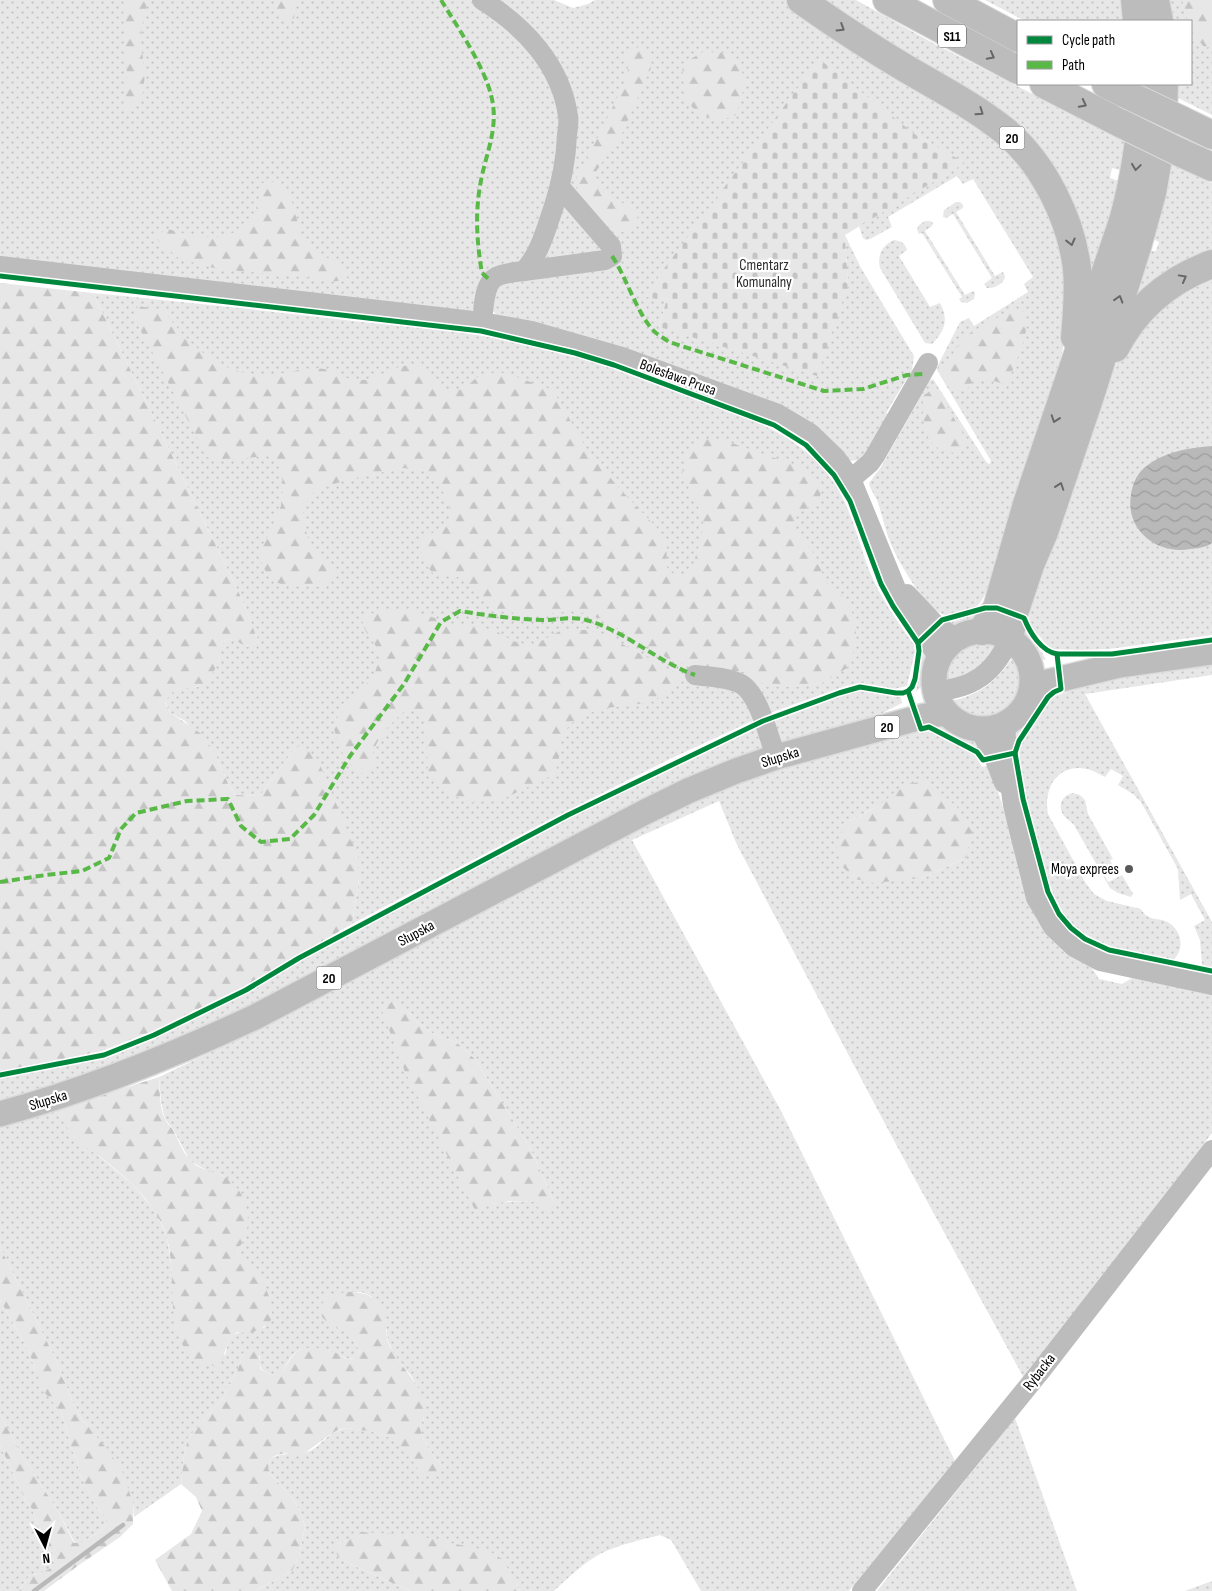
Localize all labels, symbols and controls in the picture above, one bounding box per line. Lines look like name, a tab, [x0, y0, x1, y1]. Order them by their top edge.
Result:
legend	[1017, 20, 1192, 85]
one-way arrow	[835, 21, 844, 31]
road number: S11	[938, 24, 966, 48]
text: Cycle path	[1062, 31, 1115, 50]
one-way arrow	[986, 50, 995, 60]
text: Path	[1062, 56, 1085, 75]
one-way arrow	[1078, 98, 1087, 108]
one-way arrow	[974, 106, 983, 115]
road number: 20	[1000, 126, 1024, 150]
one-way arrow	[1131, 163, 1142, 171]
one-way arrow	[1065, 237, 1076, 246]
park label: Cmentarz Komunalny	[736, 256, 792, 292]
one-way arrow	[1177, 274, 1186, 284]
one-way arrow	[1114, 296, 1124, 304]
street label: Bolesława Prusa	[637, 355, 719, 400]
one-way arrow	[1051, 415, 1061, 423]
one-way arrow	[1054, 482, 1064, 490]
road number: 20	[874, 716, 900, 739]
street label: Słupska	[759, 743, 802, 772]
place label: Moya exprees	[1051, 860, 1119, 879]
marker: Moya exprees	[1123, 863, 1135, 875]
street label: Słupska	[395, 916, 438, 951]
road number: 20	[316, 966, 342, 990]
street label: Słupska	[27, 1086, 70, 1115]
street label: Rybacka	[1019, 1350, 1060, 1395]
north arrow	[20, 1521, 70, 1571]
text: N	[42, 1550, 51, 1567]

